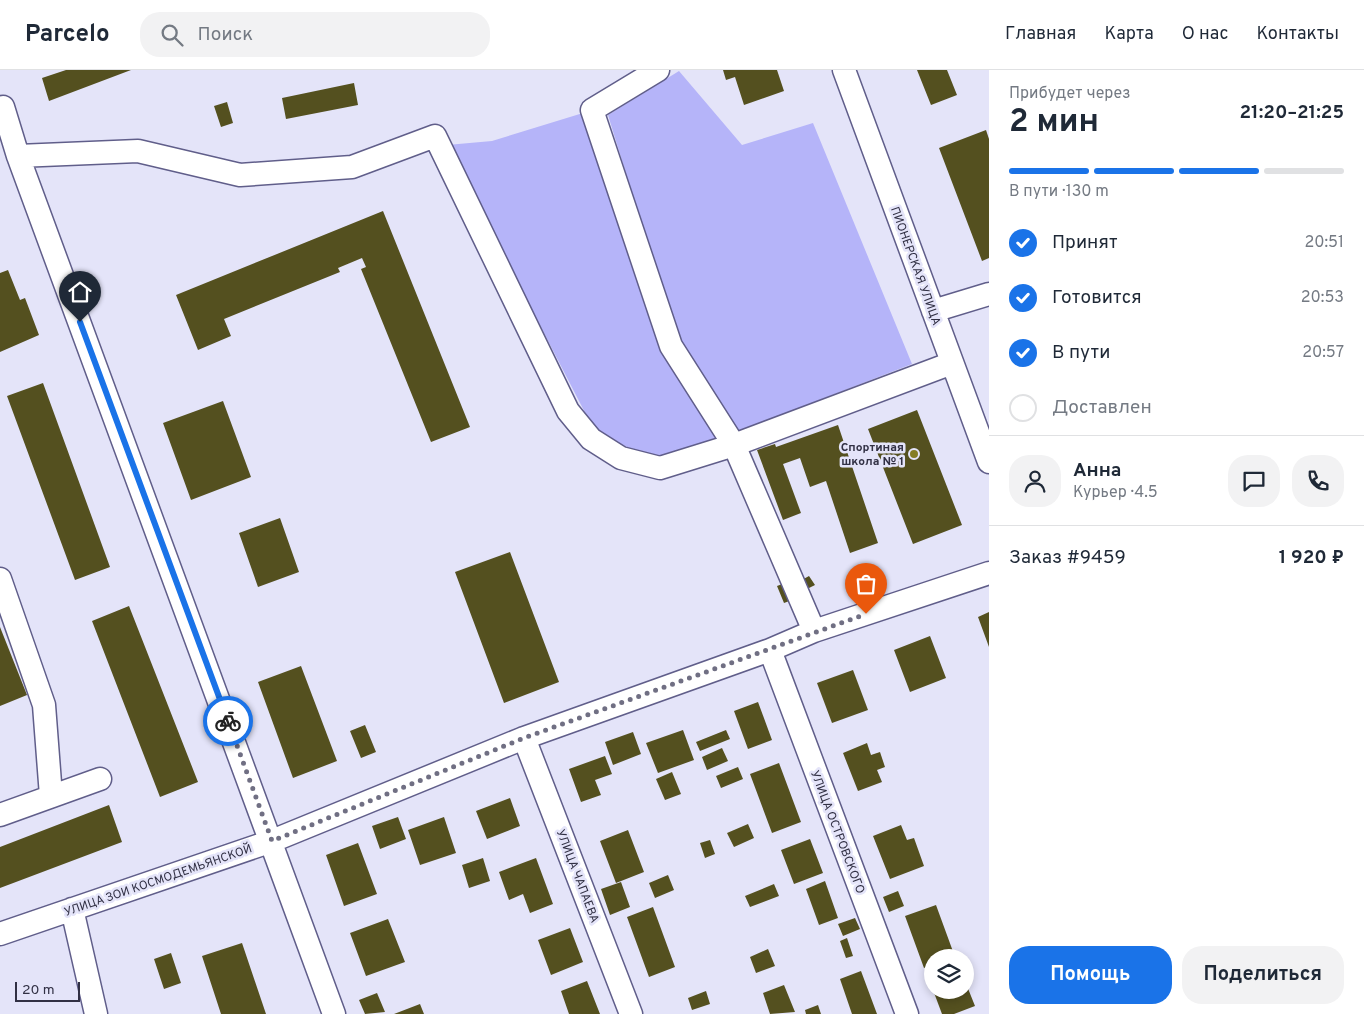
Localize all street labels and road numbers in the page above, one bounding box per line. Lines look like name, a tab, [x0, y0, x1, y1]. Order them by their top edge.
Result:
street label: ПИОНЕРСКАЯ УЛИЦА	[886, 205, 944, 328]
street label: УЛИЦА ОСТРОВСКОГО	[806, 768, 868, 896]
street label: УЛИЦА ЧАПАЕВА	[552, 827, 602, 925]
street label: УЛИЦА ЗОИ КОСМОДЕМЬЯНСКОЙ	[62, 841, 254, 921]

